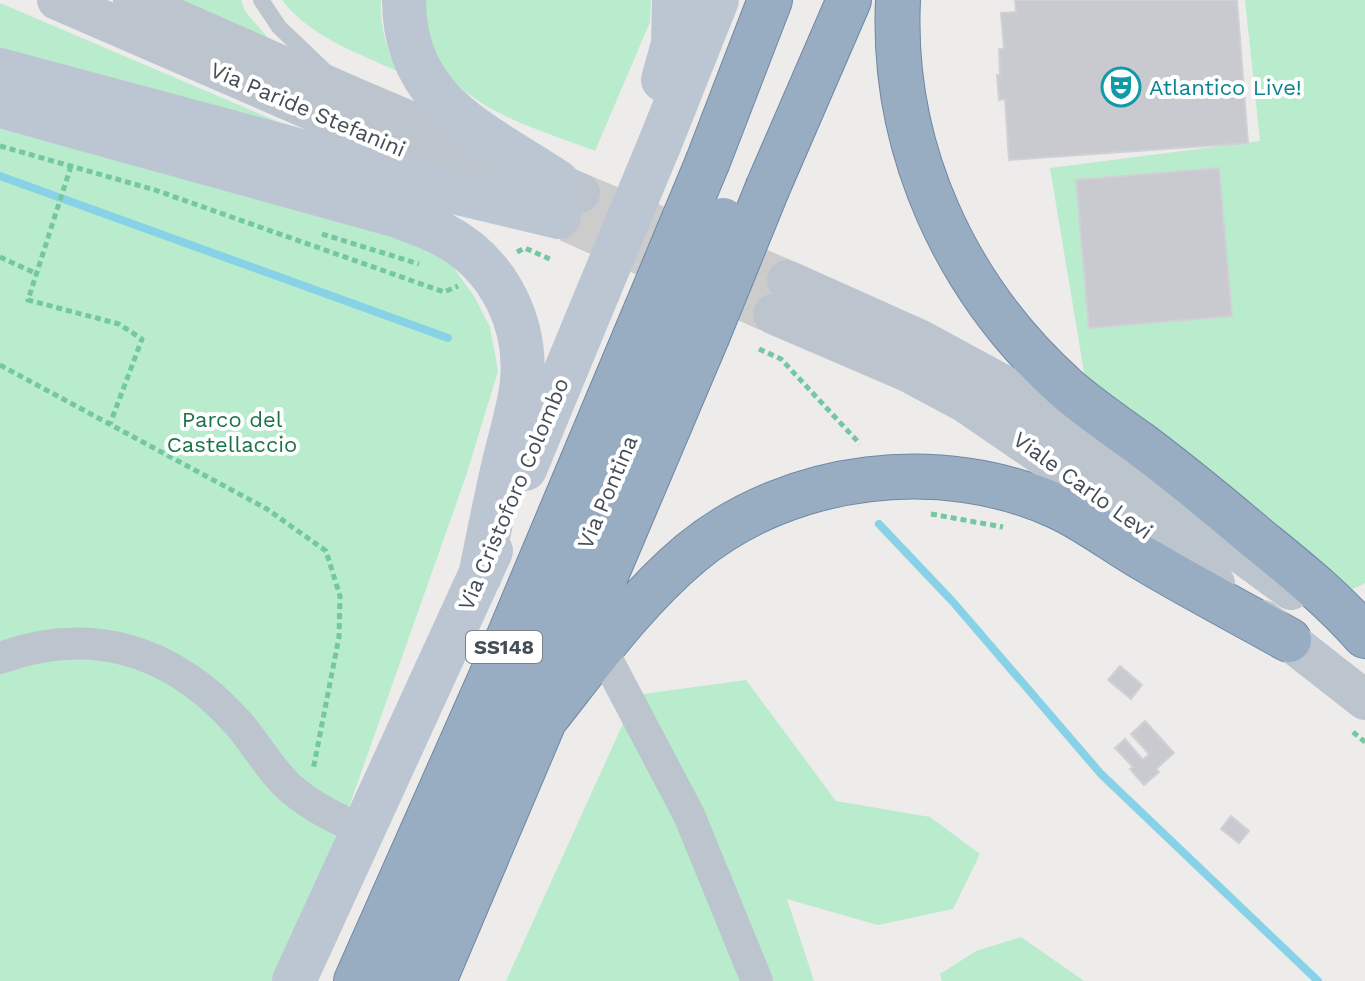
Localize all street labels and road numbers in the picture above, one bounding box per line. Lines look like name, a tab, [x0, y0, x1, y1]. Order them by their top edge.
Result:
street label: Via Paride Stefanini	[206, 57, 409, 162]
street label: Via Cristoforo Colombo	[453, 374, 574, 614]
street label: Viale Carlo Levi	[1008, 427, 1157, 544]
street label: Via Pontina	[572, 432, 643, 553]
road number: SS148	[466, 631, 542, 663]

